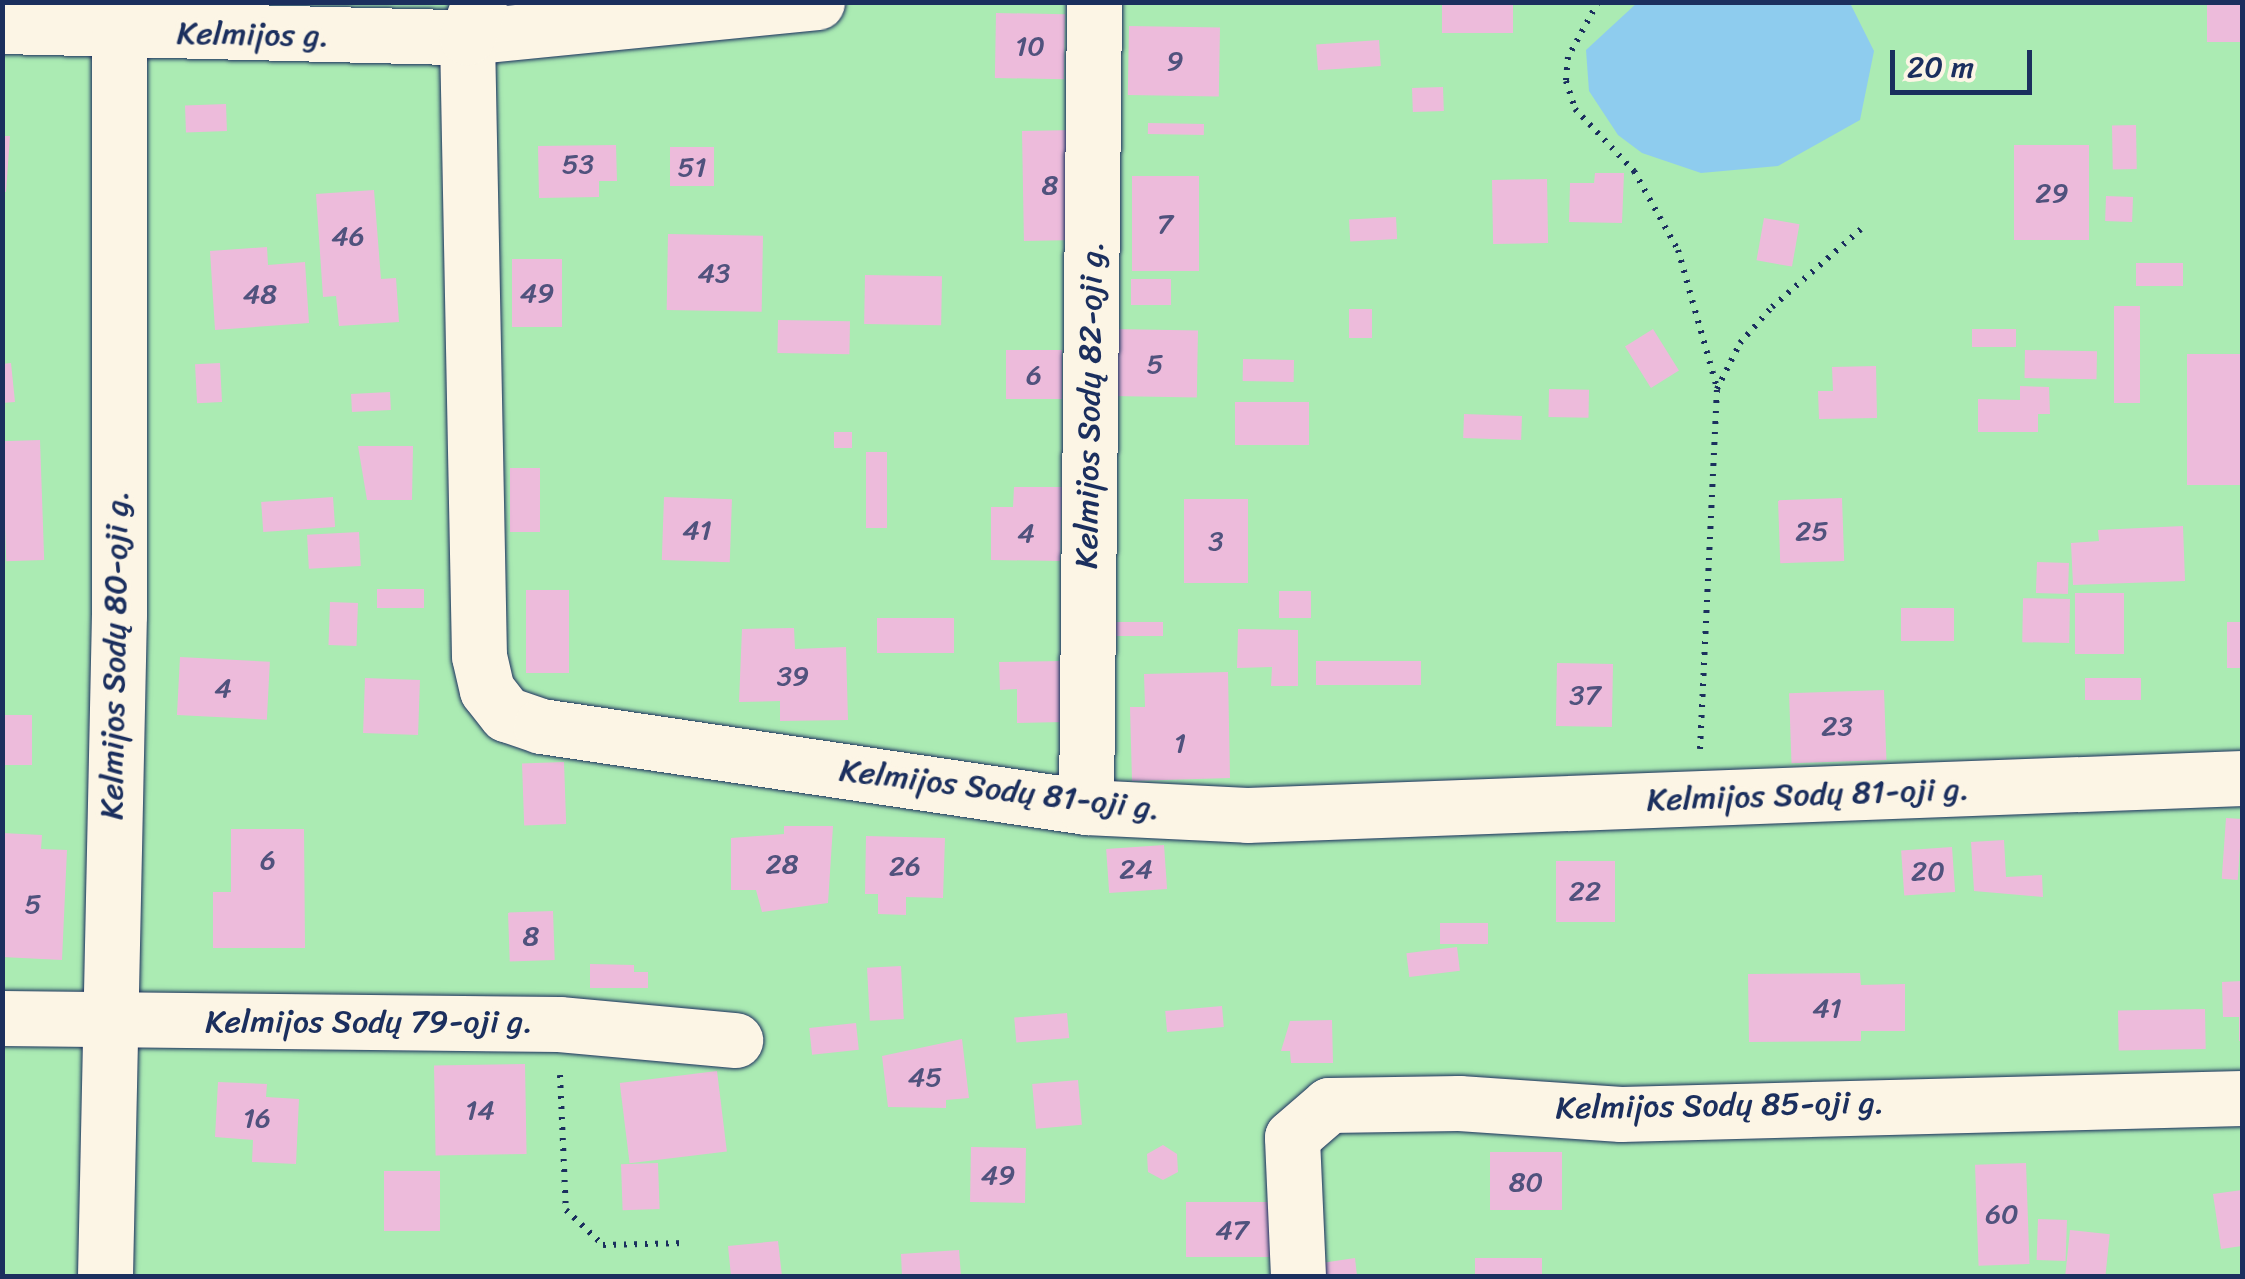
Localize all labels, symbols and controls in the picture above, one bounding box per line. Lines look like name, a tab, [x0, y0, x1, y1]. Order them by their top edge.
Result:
street label: Kelmijos g.	[176, 14, 330, 56]
house number: 10	[1015, 29, 1045, 63]
scale bar	[1895, 30, 2038, 92]
text: 20 m	[1907, 40, 1974, 94]
house number: 9	[1166, 44, 1184, 78]
house number: 53	[562, 147, 594, 181]
house number: 51	[677, 150, 707, 184]
house number: 8	[1042, 168, 1058, 202]
house number: 29	[2035, 176, 2069, 210]
house number: 7	[1157, 207, 1173, 241]
house number: 46	[331, 219, 365, 253]
street label: Kelmijos Sodų 82-oji g.	[1068, 241, 1112, 569]
house number: 43	[698, 256, 730, 290]
house number: 49	[520, 276, 554, 310]
house number: 48	[243, 277, 277, 311]
house number: 5	[1146, 347, 1164, 381]
house number: 6	[1026, 358, 1042, 392]
street label: Kelmijos Sodų 80-oji g.	[93, 490, 137, 820]
house number: 41	[682, 513, 712, 547]
house number: 25	[1795, 514, 1829, 548]
house number: 4	[1017, 516, 1035, 550]
house number: 3	[1208, 524, 1224, 558]
house number: 39	[777, 659, 809, 693]
house number: 4	[214, 671, 232, 705]
house number: 37	[1569, 678, 1601, 712]
house number: 23	[1821, 709, 1853, 743]
house number: 1	[1174, 726, 1186, 760]
street label: Kelmijos Sodų 81-oji g.	[837, 751, 1163, 829]
street label: Kelmijos Sodų 81-oji g.	[1646, 770, 1970, 820]
house number: 6	[260, 843, 276, 877]
house number: 28	[765, 847, 799, 881]
house number: 26	[889, 849, 921, 883]
house number: 24	[1119, 852, 1153, 886]
house number: 20	[1911, 854, 1945, 888]
house number: 22	[1569, 874, 1601, 908]
house number: 5	[24, 887, 42, 921]
house number: 8	[523, 919, 539, 953]
house number: 41	[1812, 991, 1842, 1025]
street label: Kelmijos Sodų 79-oji g.	[205, 1003, 533, 1041]
house number: 45	[908, 1060, 942, 1094]
street label: Kelmijos Sodų 85-oji g.	[1555, 1084, 1885, 1128]
house number: 14	[465, 1093, 495, 1127]
house number: 16	[243, 1101, 271, 1135]
house number: 49	[981, 1158, 1015, 1192]
house number: 80	[1509, 1165, 1543, 1199]
house number: 60	[1985, 1197, 2019, 1231]
house number: 47	[1215, 1213, 1249, 1247]

